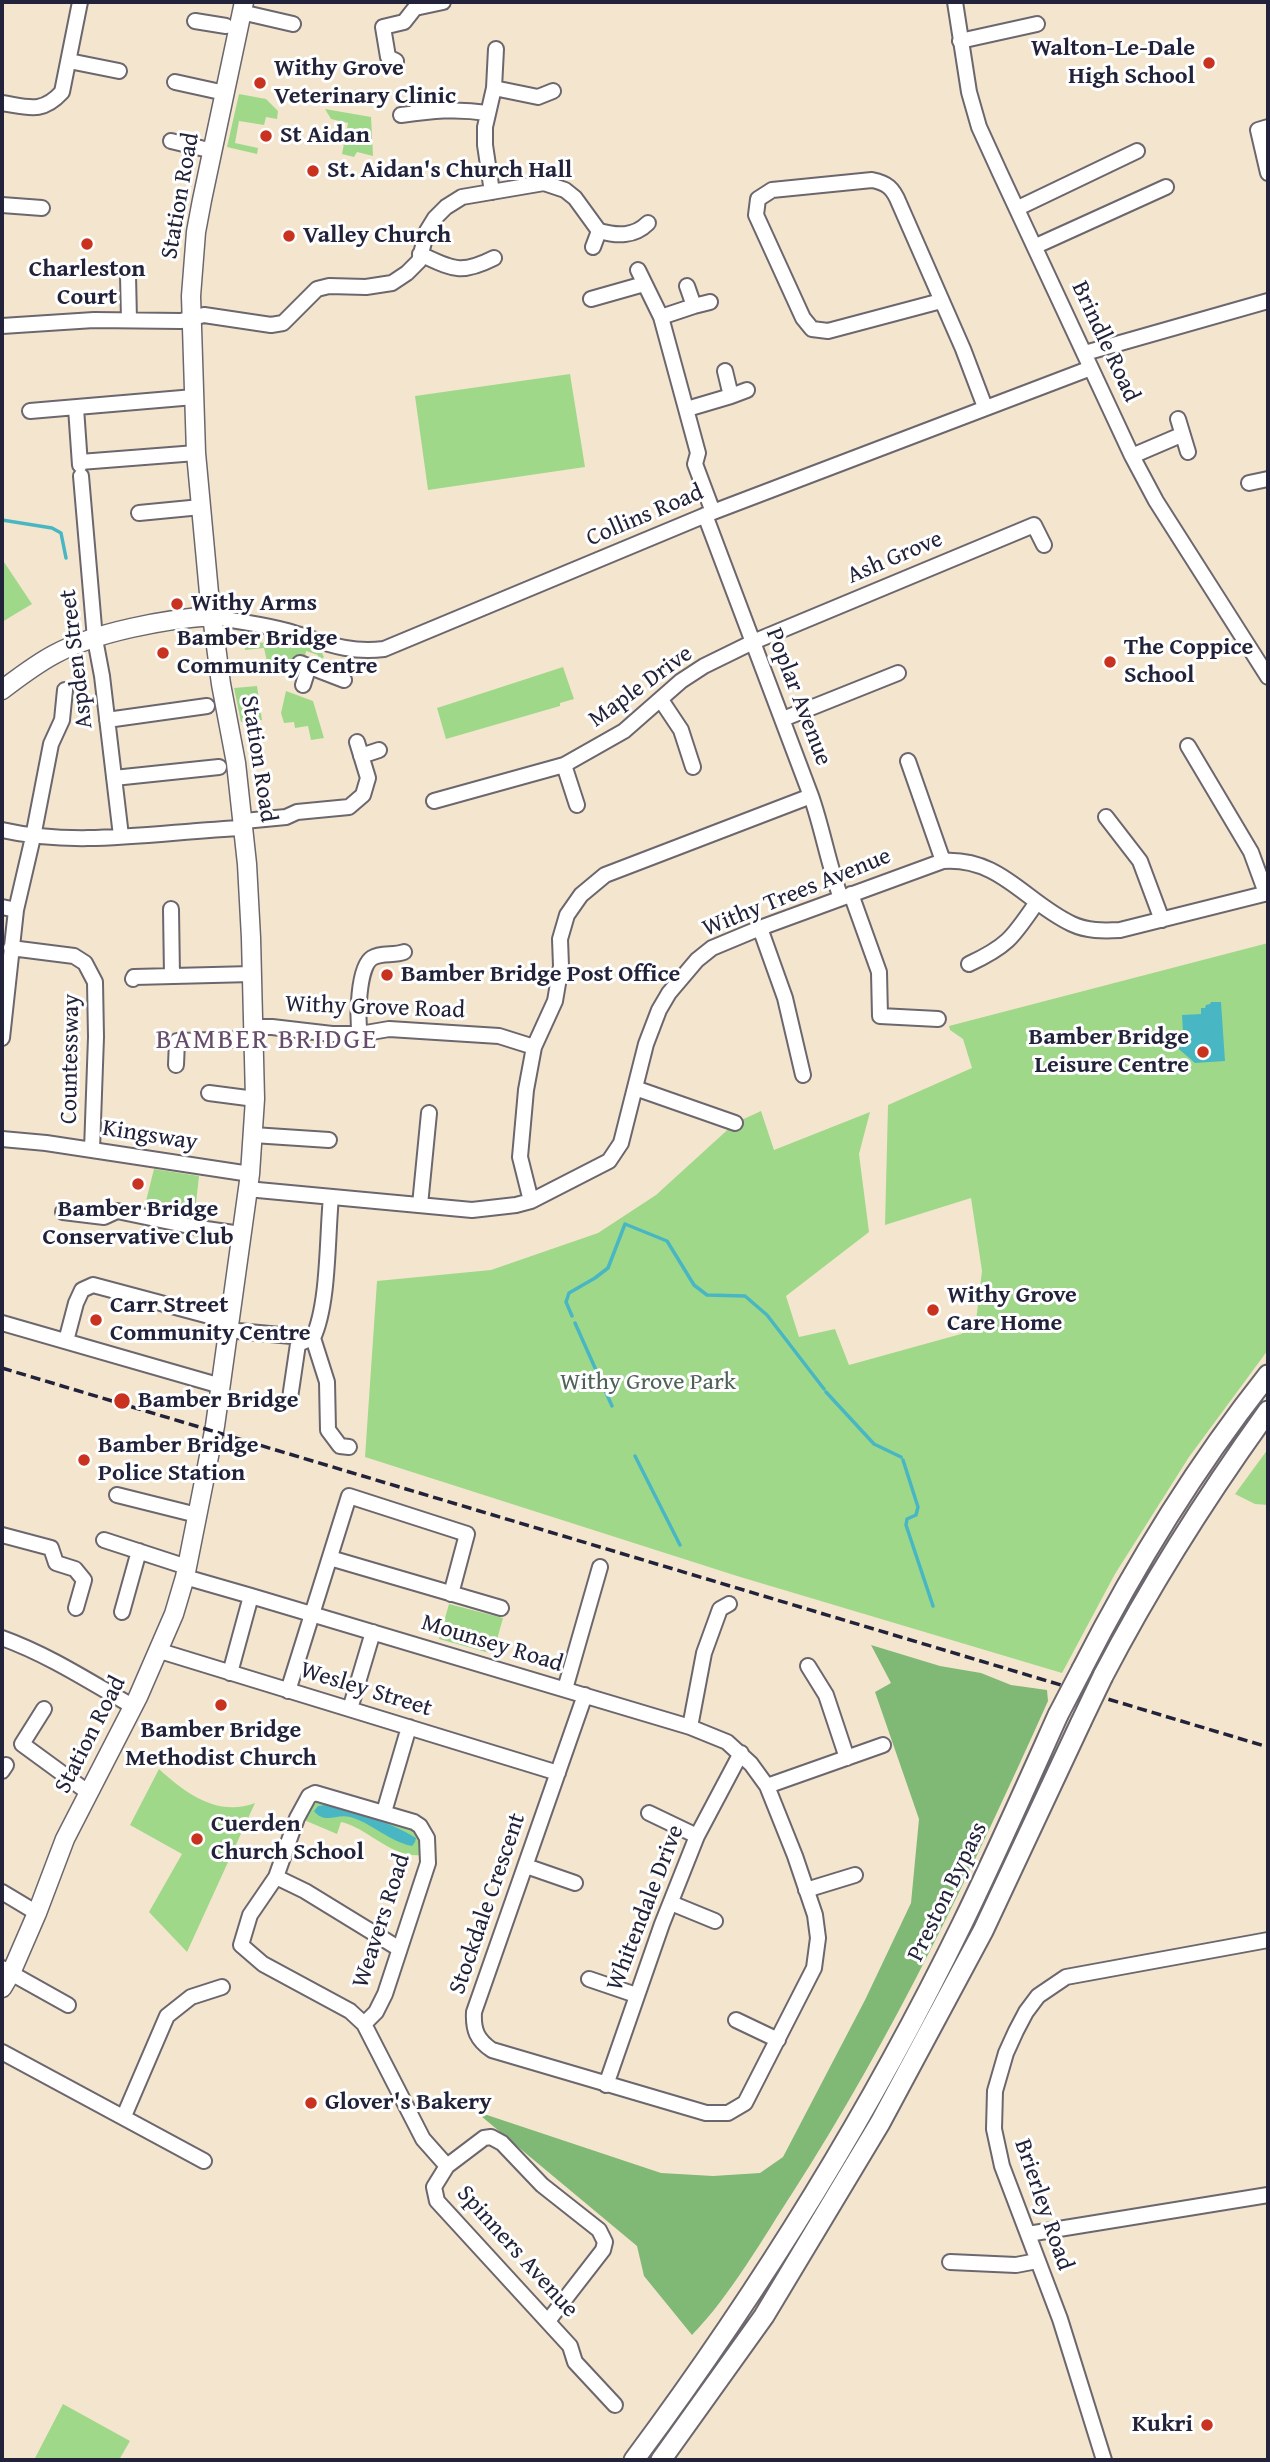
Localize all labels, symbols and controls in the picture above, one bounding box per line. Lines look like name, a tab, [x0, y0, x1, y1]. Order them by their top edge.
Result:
place label: Walton-Le-Dale High School	[1031, 35, 1195, 91]
place label: Withy Grove Veterinary Clinic	[274, 55, 456, 111]
marker: Walton-Le-Dale High School	[1201, 55, 1217, 71]
marker: Withy Grove Veterinary Clinic	[252, 75, 268, 91]
place label: St Aidan	[280, 122, 370, 150]
marker: St Aidan	[258, 128, 274, 144]
street label: Station Road	[156, 130, 206, 262]
place label: St. Aidan's Church Hall	[327, 157, 572, 185]
marker: St. Aidan's Church Hall	[305, 163, 321, 179]
place label: Valley Church	[303, 222, 451, 250]
marker: Valley Church	[281, 228, 297, 244]
marker: Charleston Court	[79, 236, 95, 252]
place label: Charleston Court	[29, 256, 145, 312]
street label: Brindle Road	[1064, 277, 1146, 407]
street label: Collins Road	[582, 479, 708, 553]
street label: Ash Grove	[843, 525, 947, 591]
street label: Aspden Street	[54, 587, 100, 731]
place label: Withy Arms	[191, 590, 317, 618]
marker: Withy Arms	[169, 596, 185, 612]
street label: Poplar Avenue	[759, 624, 837, 770]
place label: Bamber Bridge Community Centre	[177, 625, 378, 681]
place label: The Coppice School	[1124, 634, 1253, 690]
street label: Maple Drive	[584, 640, 698, 734]
marker: Bamber Bridge Community Centre	[155, 645, 171, 661]
marker: The Coppice School	[1102, 654, 1118, 670]
street label: Station Road	[234, 694, 282, 824]
street label: Withy Trees Avenue	[699, 842, 895, 944]
place label: Bamber Bridge Post Office	[401, 961, 680, 989]
marker: Bamber Bridge Post Office	[379, 967, 395, 983]
street label: Withy Grove Road	[285, 990, 465, 1026]
street label: Countessway	[55, 994, 87, 1124]
district label: BAMBER BRIDGE	[157, 1024, 377, 1058]
place label: Bamber Bridge Leisure Centre	[1029, 1024, 1189, 1080]
marker: Bamber Bridge Leisure Centre	[1195, 1044, 1211, 1060]
street label: Kingsway	[100, 1114, 200, 1158]
marker: Bamber Bridge Conservative Club	[130, 1176, 146, 1192]
place label: Bamber Bridge Conservative Club	[42, 1196, 234, 1252]
place label: Withy Grove Care Home	[947, 1282, 1077, 1338]
place label: Carr Street Community Centre	[110, 1292, 311, 1348]
marker: Withy Grove Care Home	[925, 1302, 941, 1318]
marker: Carr Street Community Centre	[88, 1312, 104, 1328]
park label: Withy Grove Park	[560, 1369, 736, 1397]
place label: Bamber Bridge	[138, 1387, 298, 1415]
marker: Bamber Bridge	[112, 1391, 132, 1411]
place label: Bamber Bridge Police Station	[98, 1432, 258, 1488]
marker: Bamber Bridge Police Station	[76, 1452, 92, 1468]
street label: Mounsey Road	[418, 1609, 566, 1679]
street label: Wesley Street	[297, 1656, 435, 1724]
street label: Station Road	[49, 1671, 133, 1799]
marker: Bamber Bridge Methodist Church	[213, 1697, 229, 1713]
place label: Bamber Bridge Methodist Church	[125, 1717, 317, 1773]
street label: Stockdale Crescent	[444, 1810, 532, 1998]
place label: Cuerden Church School	[211, 1811, 364, 1867]
street label: Preston Bypass	[902, 1818, 994, 1966]
street label: Whitendale Drive	[601, 1821, 691, 1995]
marker: Cuerden Church School	[189, 1831, 205, 1847]
street label: Weavers Road	[347, 1850, 417, 1992]
place label: Glover's Bakery	[325, 2089, 492, 2117]
marker: Glover's Bakery	[303, 2095, 319, 2111]
street label: Brierley Road	[1007, 2136, 1079, 2274]
street label: Spinners Avenue	[450, 2180, 584, 2324]
place label: Kukri	[1132, 2411, 1193, 2439]
marker: Kukri	[1199, 2417, 1215, 2433]

